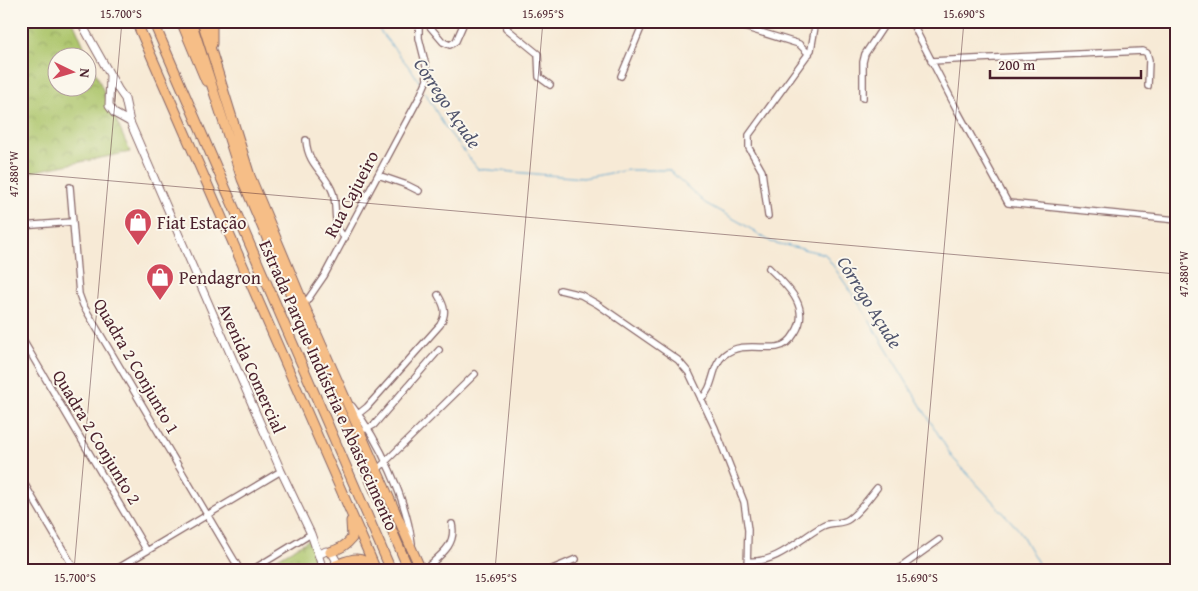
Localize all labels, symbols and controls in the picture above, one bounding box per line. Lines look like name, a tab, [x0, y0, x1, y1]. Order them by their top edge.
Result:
text: 15.700°S	[100, 5, 142, 22]
text: 15.695°S	[522, 5, 564, 22]
text: 15.690°S	[943, 5, 985, 22]
north arrow	[48, 48, 98, 98]
scale bar	[990, 48, 1142, 80]
water label: Córrego Açude	[407, 52, 489, 154]
text: 200 m	[998, 54, 1036, 75]
text: N	[75, 68, 95, 79]
street label: Rua Cajueiro	[317, 146, 385, 242]
text: 47.880°W	[5, 150, 22, 197]
shop icon: Fiat Estação	[123, 207, 153, 246]
place label: Fiat Estação	[157, 209, 246, 236]
street label: Estrada Parque Indústria e Abastecimento	[252, 235, 406, 535]
water label: Córrego Açude	[830, 250, 910, 354]
text: 47.880°W	[1175, 250, 1192, 297]
shop icon: Pendagron	[145, 262, 175, 301]
place label: Pendagron	[179, 264, 261, 291]
street label: Quadra 2 Conjunto 1	[87, 293, 187, 439]
street label: Avenida Comercial	[211, 299, 293, 437]
street label: Quadra 2 Conjunto 2	[46, 364, 148, 510]
text: 15.700°S	[54, 569, 96, 586]
text: 15.695°S	[475, 569, 517, 586]
text: 15.690°S	[896, 569, 938, 586]

